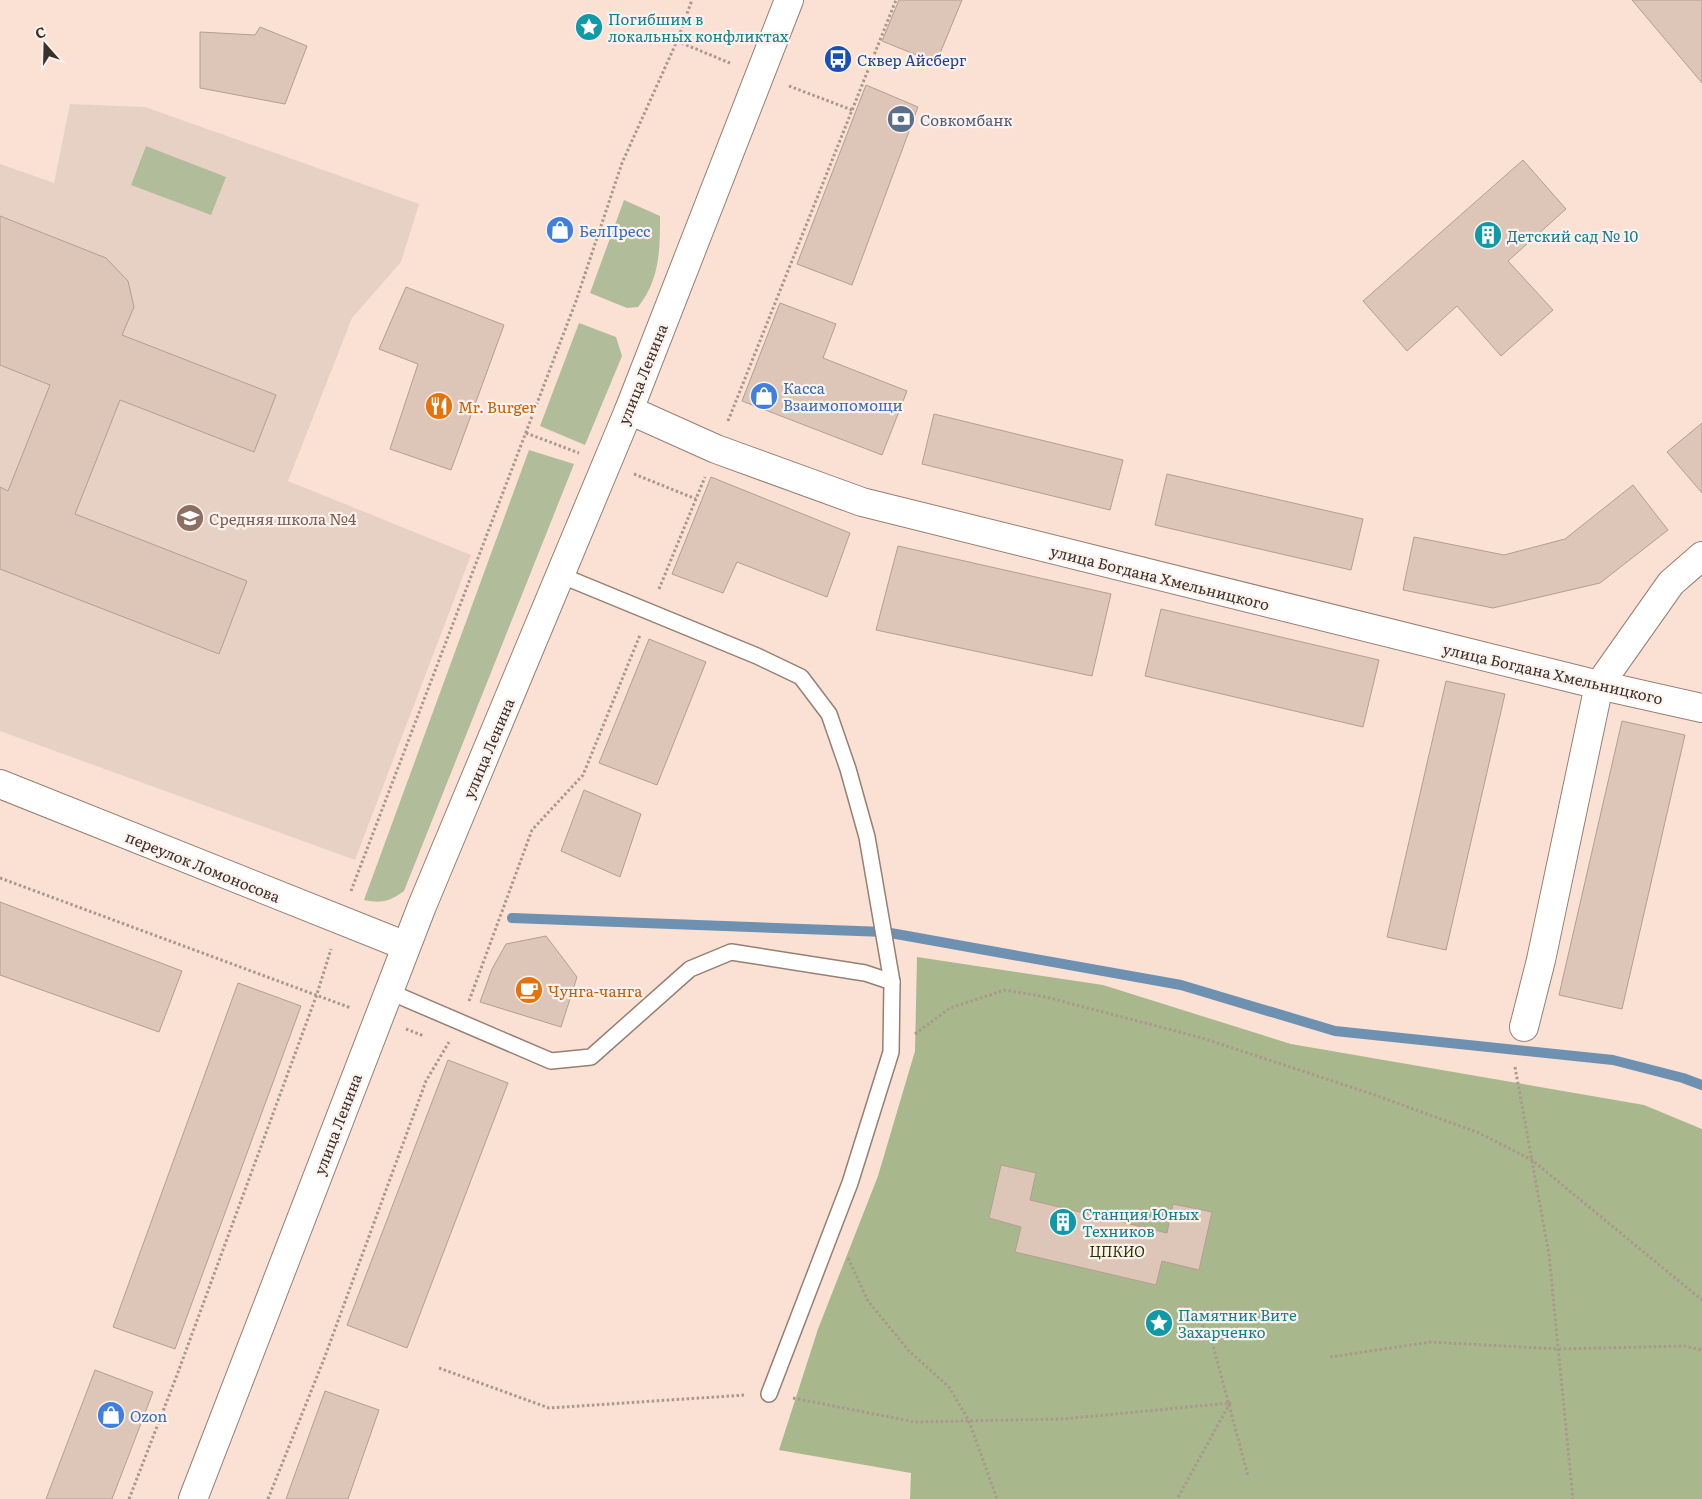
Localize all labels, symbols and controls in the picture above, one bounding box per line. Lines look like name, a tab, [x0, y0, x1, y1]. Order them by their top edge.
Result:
place label: Погибшим в локальных конфликтах	[608, 7, 789, 47]
place icon: Погибшим в локальных конфликтах	[574, 12, 604, 42]
north arrow	[20, 20, 70, 70]
text: С	[32, 21, 48, 43]
bus stop icon: Сквер Айсберг	[823, 44, 853, 74]
place label: Сквер Айсберг	[857, 48, 967, 71]
bank icon: Совкомбанк	[886, 104, 916, 134]
place label: Совкомбанк	[920, 108, 1012, 131]
shop icon: БелПресс	[545, 215, 575, 245]
place label: БелПресс	[579, 219, 651, 242]
building icon: Детский сад № 10	[1473, 220, 1503, 250]
place label: Детский сад № 10	[1507, 224, 1639, 247]
street label: улица Ленина	[611, 319, 673, 428]
place label: Касса Взаимопомощи	[783, 376, 903, 416]
shop icon: Касса Взаимопомощи	[749, 381, 779, 411]
restaurant icon: Mr. Burger	[424, 391, 454, 421]
place label: Mr. Burger	[458, 395, 536, 418]
school or university icon: Средняя школа №4	[175, 503, 205, 533]
place label: Средняя школа №4	[209, 507, 356, 530]
street label: улица Богдана Хмельницкого	[1048, 539, 1272, 615]
street label: улица Богдана Хмельницкого	[1441, 636, 1665, 710]
street label: улица Ленина	[457, 693, 520, 802]
street label: переулок Ломоносова	[122, 824, 285, 908]
cafe icon: Чунга-чанга	[514, 975, 544, 1005]
place label: Чунга-чанга	[548, 979, 643, 1002]
street label: улица Ленина	[307, 1069, 367, 1178]
place label: Станция Юных Техников	[1082, 1202, 1200, 1242]
building icon: Станция Юных Техников	[1048, 1207, 1078, 1237]
park label: ЦПКИО	[1089, 1239, 1145, 1262]
place label: Памятник Вите Захарченко	[1178, 1303, 1297, 1343]
place icon: Памятник Вите Захарченко	[1144, 1308, 1174, 1338]
shop icon: Ozon	[96, 1400, 126, 1430]
place label: Ozon	[130, 1404, 167, 1427]

